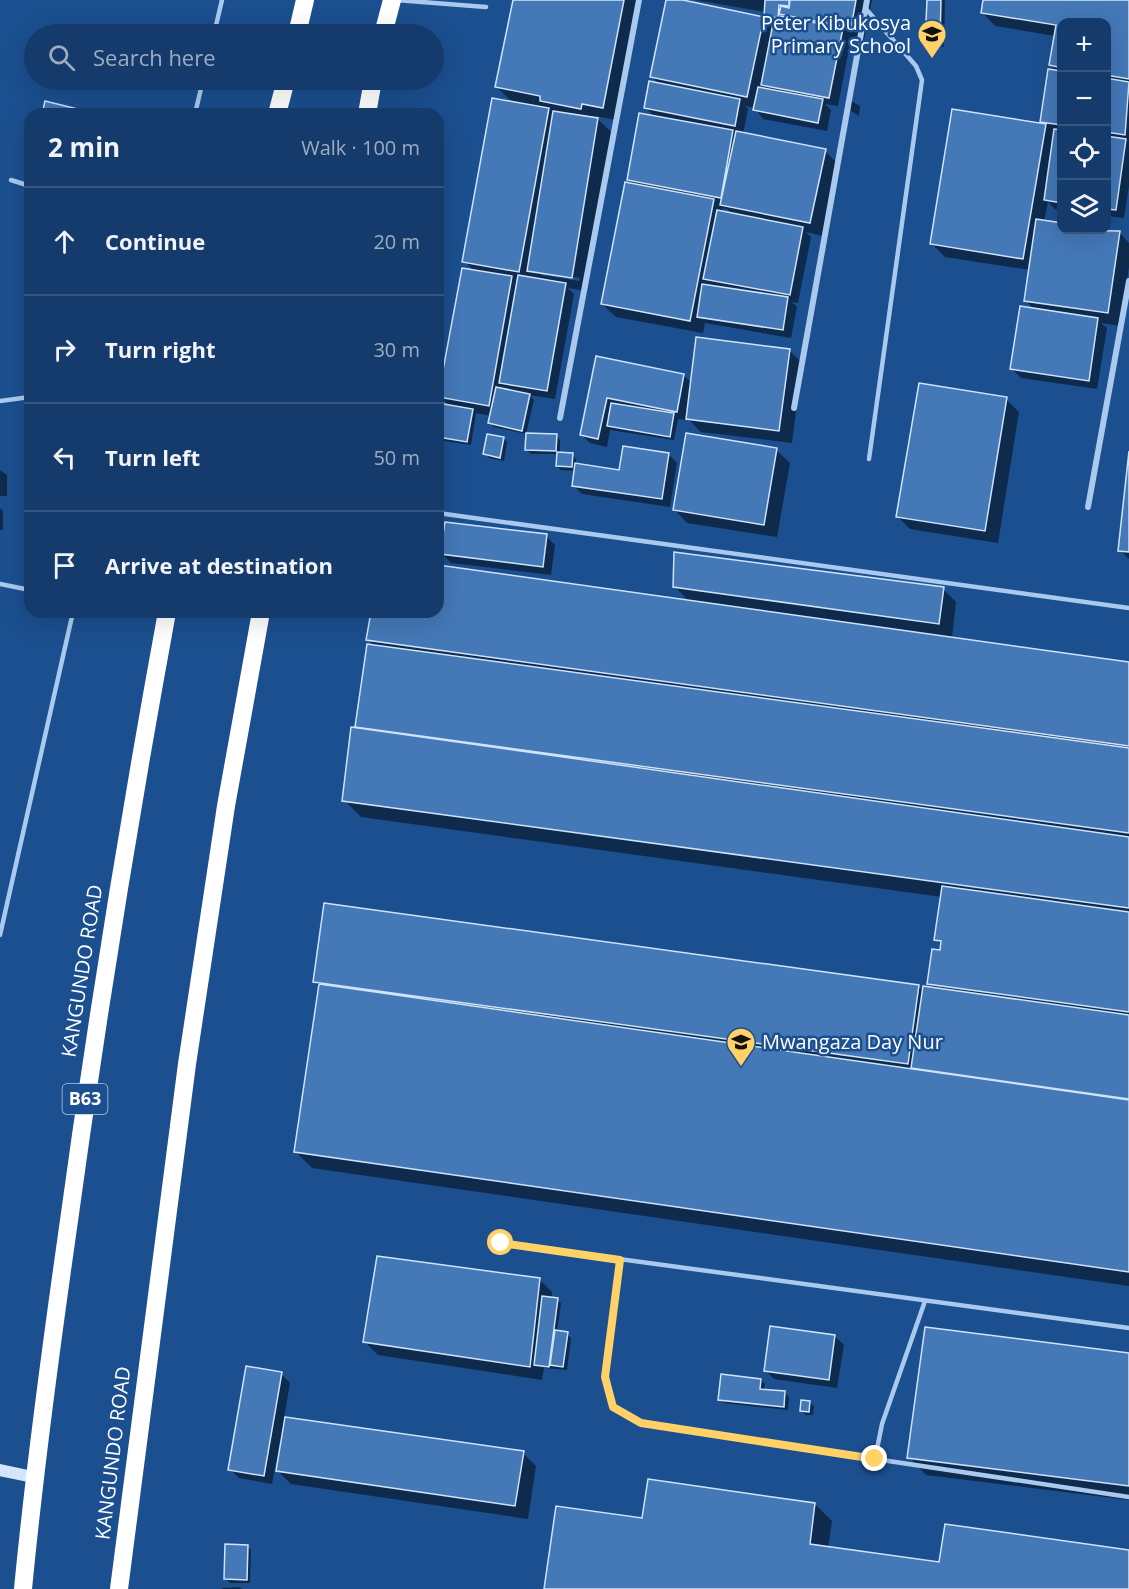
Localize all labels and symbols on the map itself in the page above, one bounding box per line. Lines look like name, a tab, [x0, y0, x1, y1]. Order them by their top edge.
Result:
place label: Peter Kibukosya Primary School	[761, 9, 911, 59]
school or university icon: Peter Kibukosya Primary School	[916, 18, 948, 60]
street label: KANGUNDO ROAD	[55, 883, 108, 1059]
school or university icon: Mwangaza Day Nur	[725, 1026, 757, 1068]
place label: Mwangaza Day Nur	[762, 1028, 943, 1055]
road number: B63	[62, 1084, 107, 1114]
route start	[487, 1229, 513, 1255]
street label: KANGUNDO ROAD	[88, 1365, 137, 1541]
route end	[861, 1445, 887, 1471]

